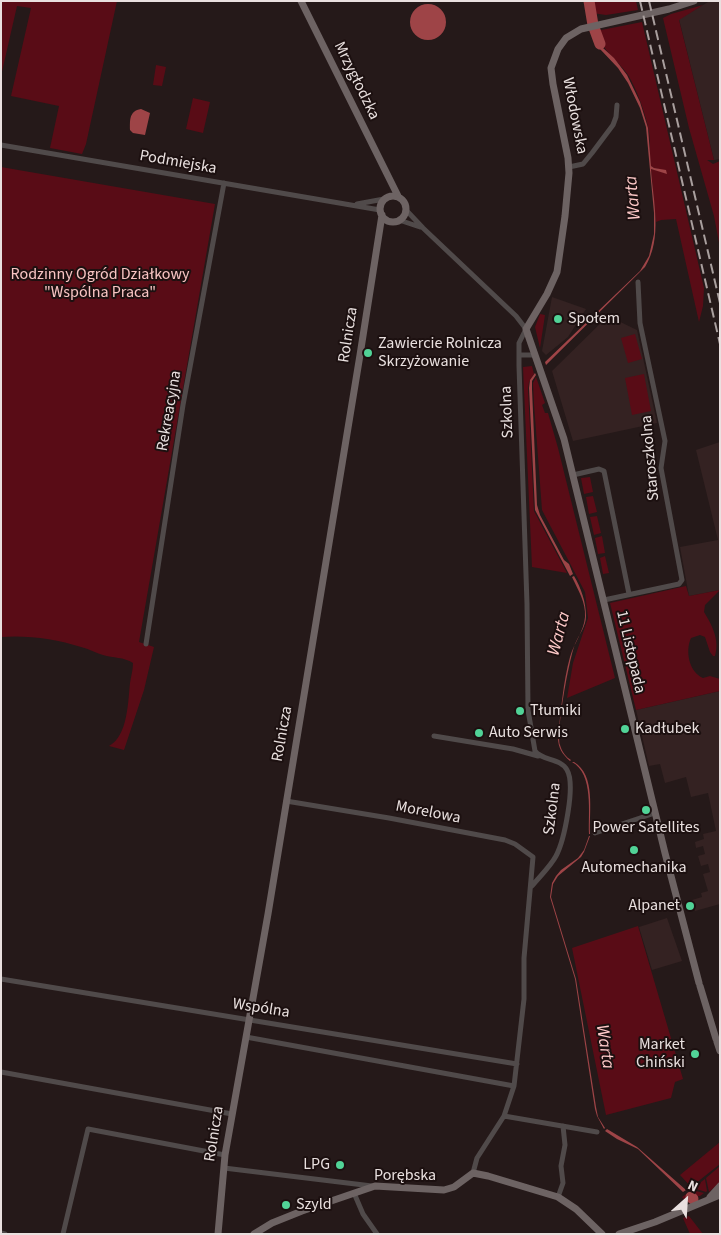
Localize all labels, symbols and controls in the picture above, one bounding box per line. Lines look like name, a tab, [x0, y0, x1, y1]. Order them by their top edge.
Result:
street label: Mrzygłodzka	[329, 39, 383, 123]
street label: Włodowska	[557, 76, 591, 156]
street label: Podmiejska	[138, 147, 218, 179]
water label: Warta	[621, 175, 647, 221]
park label: Rodzinny Ogród Działkowy "Wspólna Praca"	[11, 265, 189, 303]
street label: Rolnicza	[335, 306, 363, 364]
place label: Społem	[568, 309, 620, 329]
marker: Społem	[552, 313, 564, 325]
place label: Zawiercie Rolnicza Skrzyżowanie	[378, 334, 502, 372]
marker: Zawiercie Rolnicza Skrzyżowanie	[362, 347, 374, 359]
street label: Rekreacyjna	[153, 369, 187, 453]
street label: Szkolna	[497, 385, 519, 439]
street label: Staroszkolna	[638, 414, 664, 502]
street label: 11 Listopada	[611, 609, 649, 695]
water label: Warta	[544, 610, 576, 658]
place label: Tłumiki	[530, 701, 581, 721]
street label: Rolnicza	[269, 705, 297, 763]
marker: Tłumiki	[514, 705, 526, 717]
place label: Kadłubek	[635, 719, 699, 739]
place label: Auto Serwis	[489, 723, 568, 743]
marker: Kadłubek	[619, 723, 631, 735]
marker: Auto Serwis	[473, 727, 485, 739]
street label: Szkolna	[540, 782, 566, 836]
street label: Morelowa	[394, 797, 462, 829]
marker: Power Satellites	[640, 804, 652, 816]
place label: Power Satellites	[593, 818, 699, 838]
marker: Automechanika	[628, 844, 640, 856]
place label: Automechanika	[582, 858, 686, 878]
place label: Alpanet	[629, 896, 680, 916]
marker: Alpanet	[684, 900, 696, 912]
street label: Wspólna	[231, 995, 291, 1023]
water label: Warta	[590, 1023, 618, 1071]
place label: Market Chiński	[636, 1035, 685, 1073]
marker: Market Chiński	[689, 1048, 701, 1060]
street label: Rolnicza	[201, 1105, 229, 1163]
place label: LPG	[303, 1155, 330, 1175]
marker: LPG	[334, 1159, 346, 1171]
street label: Porębska	[374, 1166, 436, 1186]
north arrow	[661, 1175, 711, 1225]
text: N	[684, 1175, 701, 1198]
place label: Szyld	[296, 1195, 332, 1215]
marker: Szyld	[280, 1199, 292, 1211]

